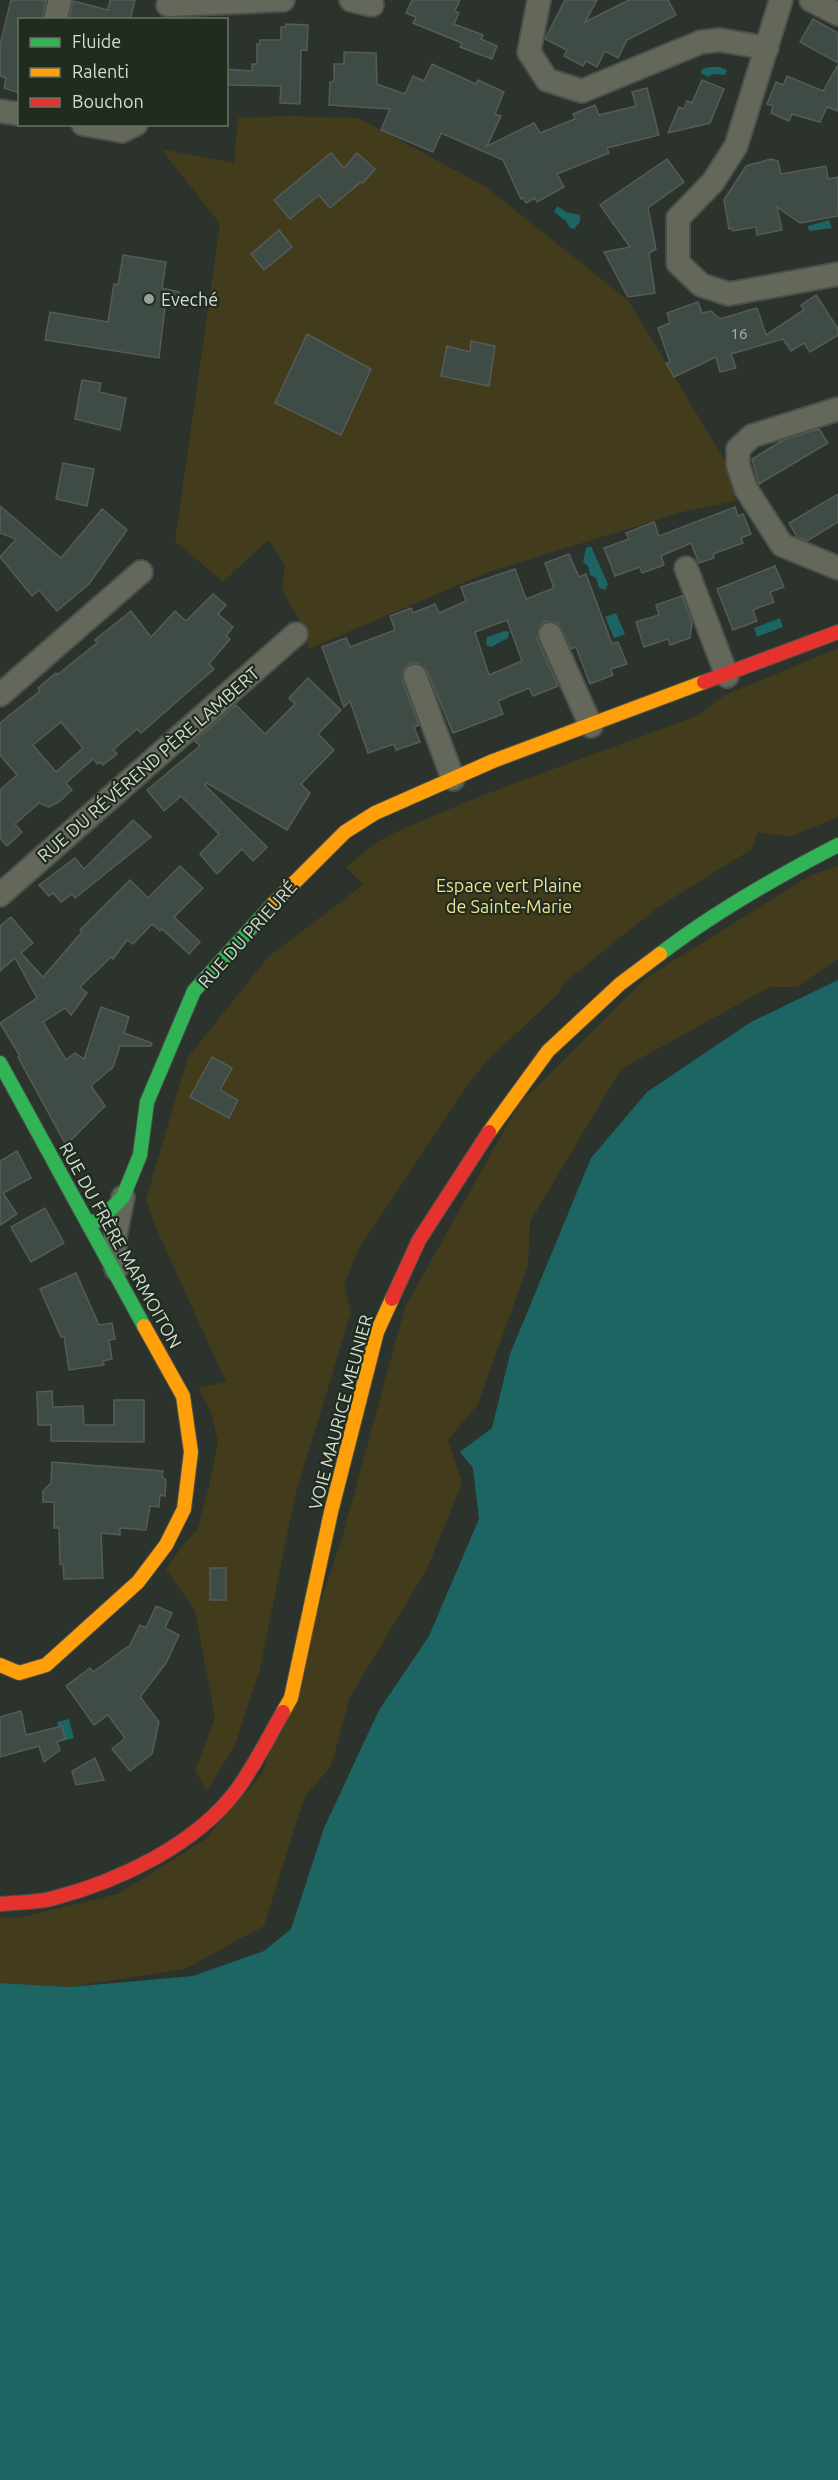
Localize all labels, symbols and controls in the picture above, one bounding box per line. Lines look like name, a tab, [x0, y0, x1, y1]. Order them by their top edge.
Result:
legend	[18, 18, 228, 126]
text: Fluide	[72, 31, 121, 51]
text: Ralenti	[72, 61, 129, 81]
text: Bouchon	[72, 91, 144, 111]
place label: Eveché	[161, 289, 218, 309]
marker: Eveché	[142, 292, 156, 306]
house number: 16	[731, 325, 747, 342]
street label: RUE DU RÉVÉREND PÈRE LAMBERT	[33, 662, 263, 866]
park label: Espace vert Plaine de Sainte-Marie	[436, 875, 582, 916]
street label: RUE DU PRIEURÉ	[193, 876, 300, 992]
street label: RUE DU FRÈRE MARMOITON	[56, 1138, 187, 1351]
street label: VOIE MAURICE MEUNIER	[304, 1312, 376, 1512]

